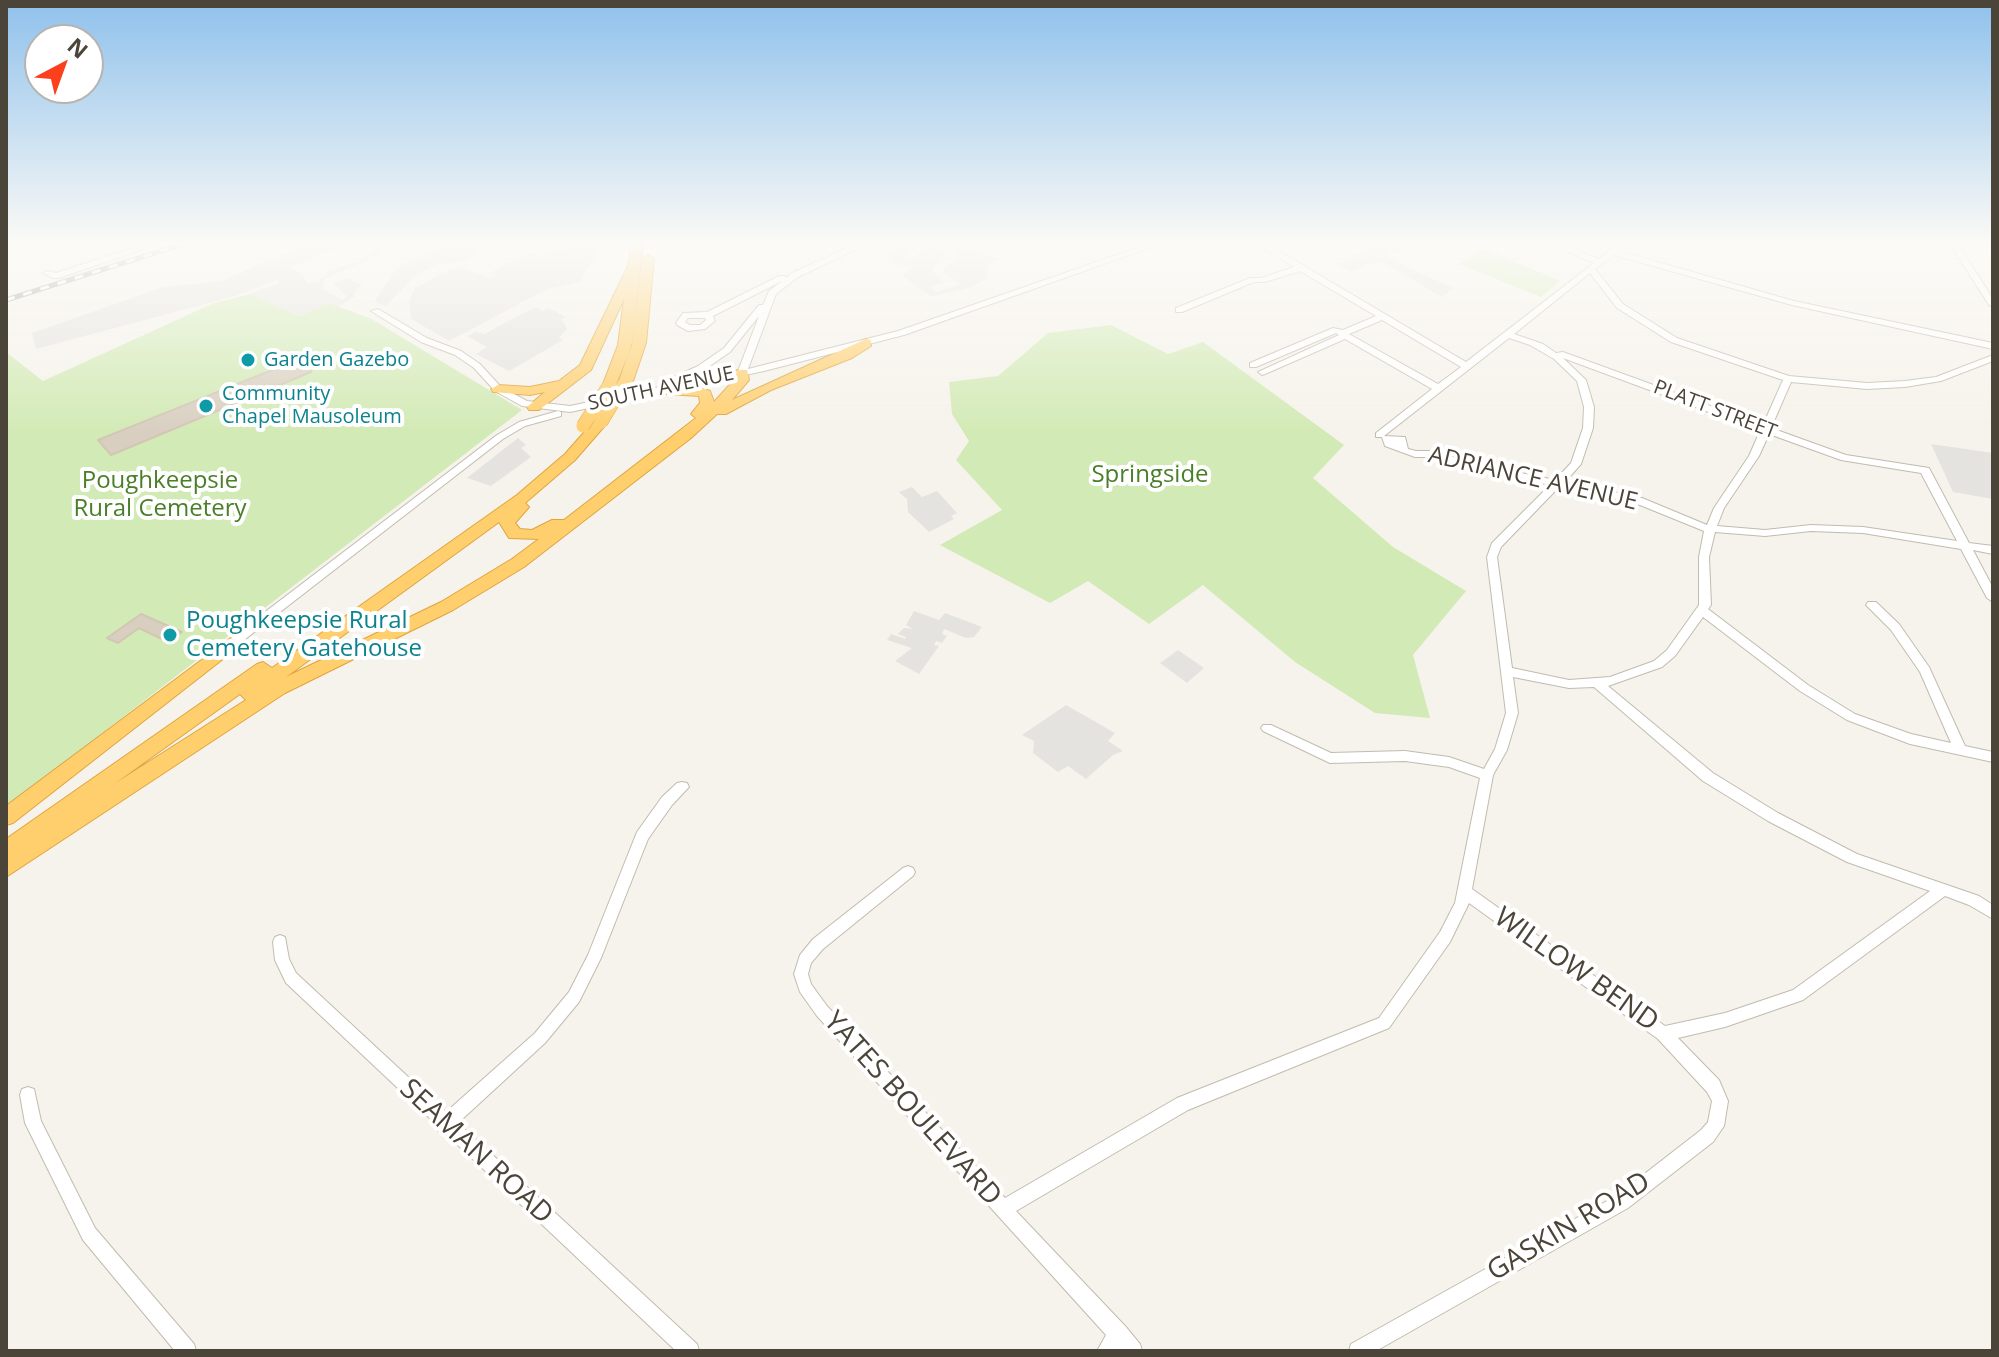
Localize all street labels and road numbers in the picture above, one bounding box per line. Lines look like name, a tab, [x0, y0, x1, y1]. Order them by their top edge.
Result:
street label: SOUTH AVENUE	[586, 362, 736, 416]
street label: PLATT STREET	[1650, 376, 1780, 444]
street label: ADRIANCE AVENUE	[1426, 441, 1640, 517]
street label: WILLOW BEND	[1487, 901, 1665, 1039]
street label: YATES BOULEVARD	[816, 1005, 1008, 1213]
street label: SEAMAN ROAD	[393, 1073, 559, 1231]
street label: GASKIN ROAD	[1482, 1165, 1656, 1289]

